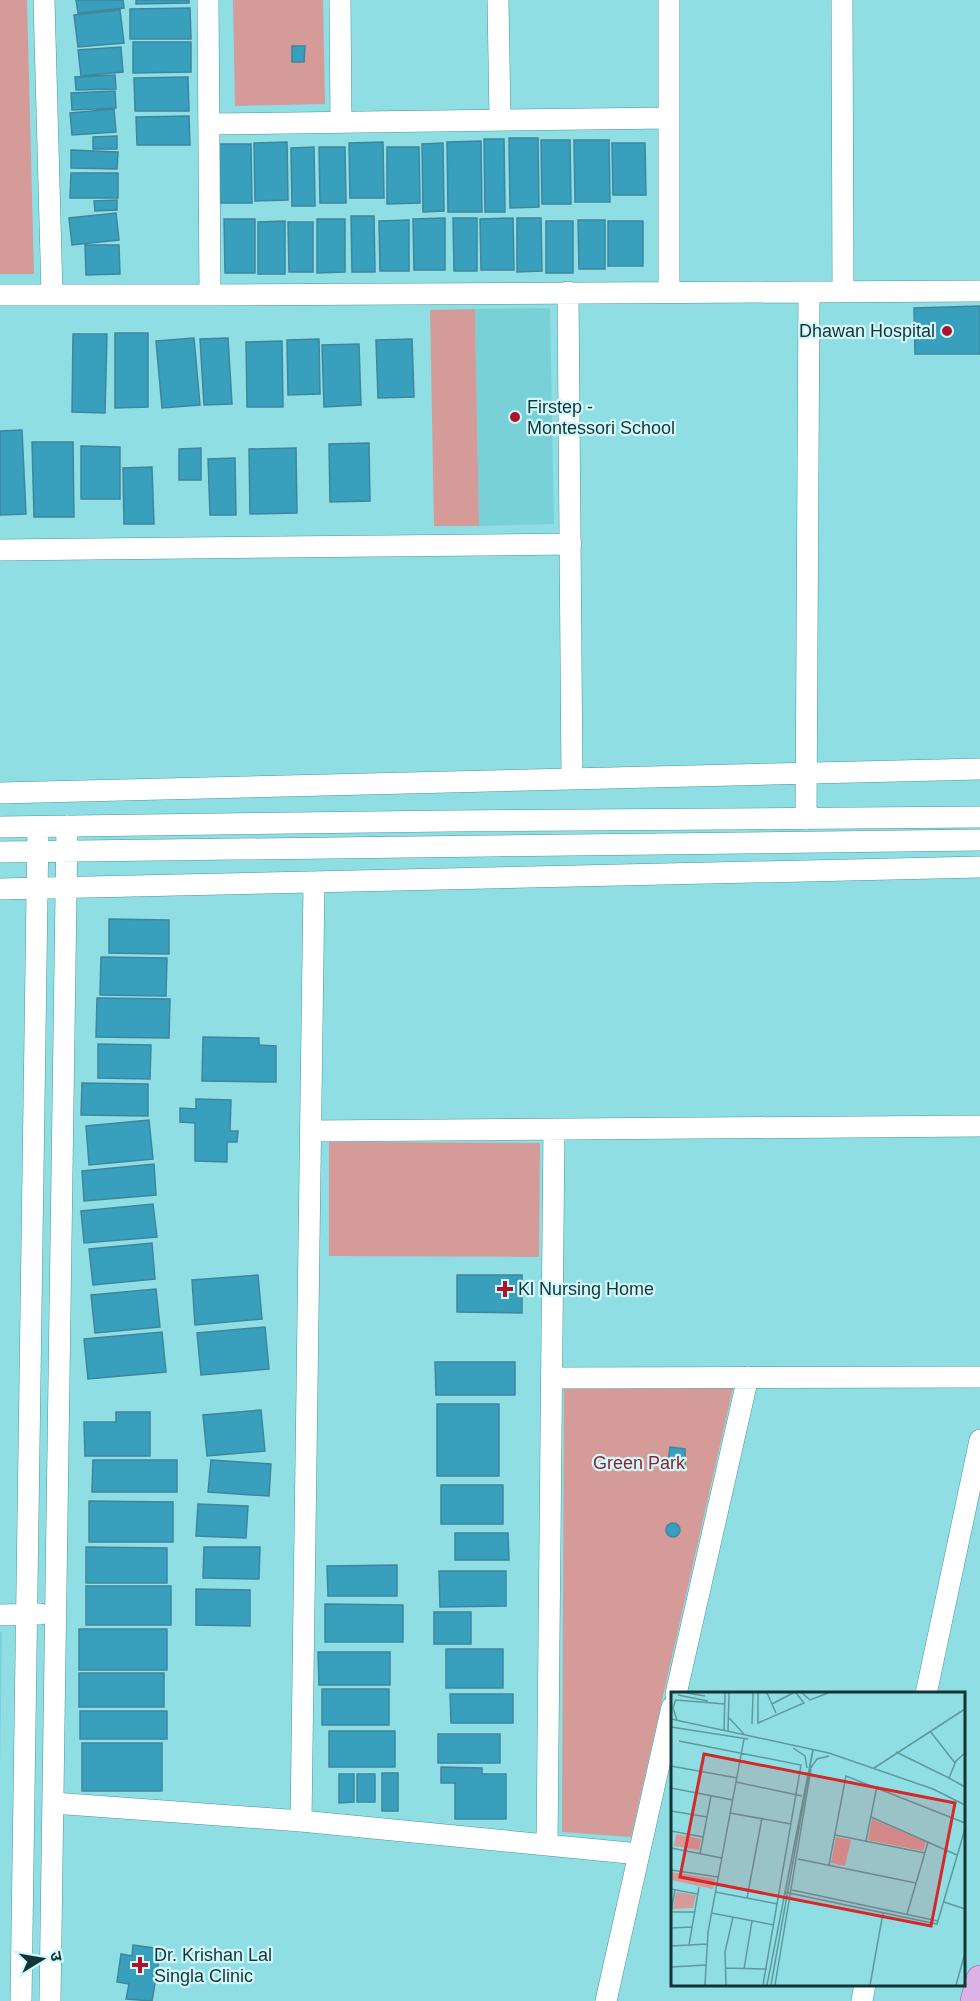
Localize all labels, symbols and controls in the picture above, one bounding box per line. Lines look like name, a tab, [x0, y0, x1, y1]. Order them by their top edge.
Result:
place label: Dhawan Hospital	[799, 321, 935, 341]
marker: Dhawan Hospital	[940, 324, 954, 338]
place label: Firstep - Montessori School	[527, 397, 675, 438]
marker: Firstep - Montessori School	[508, 410, 522, 424]
place label: Kl Nursing Home	[518, 1279, 654, 1299]
marker: Kl Nursing Home	[496, 1280, 514, 1298]
park label: Green Park	[593, 1453, 686, 1473]
inset map	[671, 1692, 965, 1986]
north arrow	[12, 1929, 72, 1989]
place label: Dr. Krishan Lal Singla Clinic	[154, 1945, 272, 1986]
text: उ	[47, 1950, 66, 1963]
marker: Dr. Krishan Lal Singla Clinic	[131, 1956, 149, 1974]

